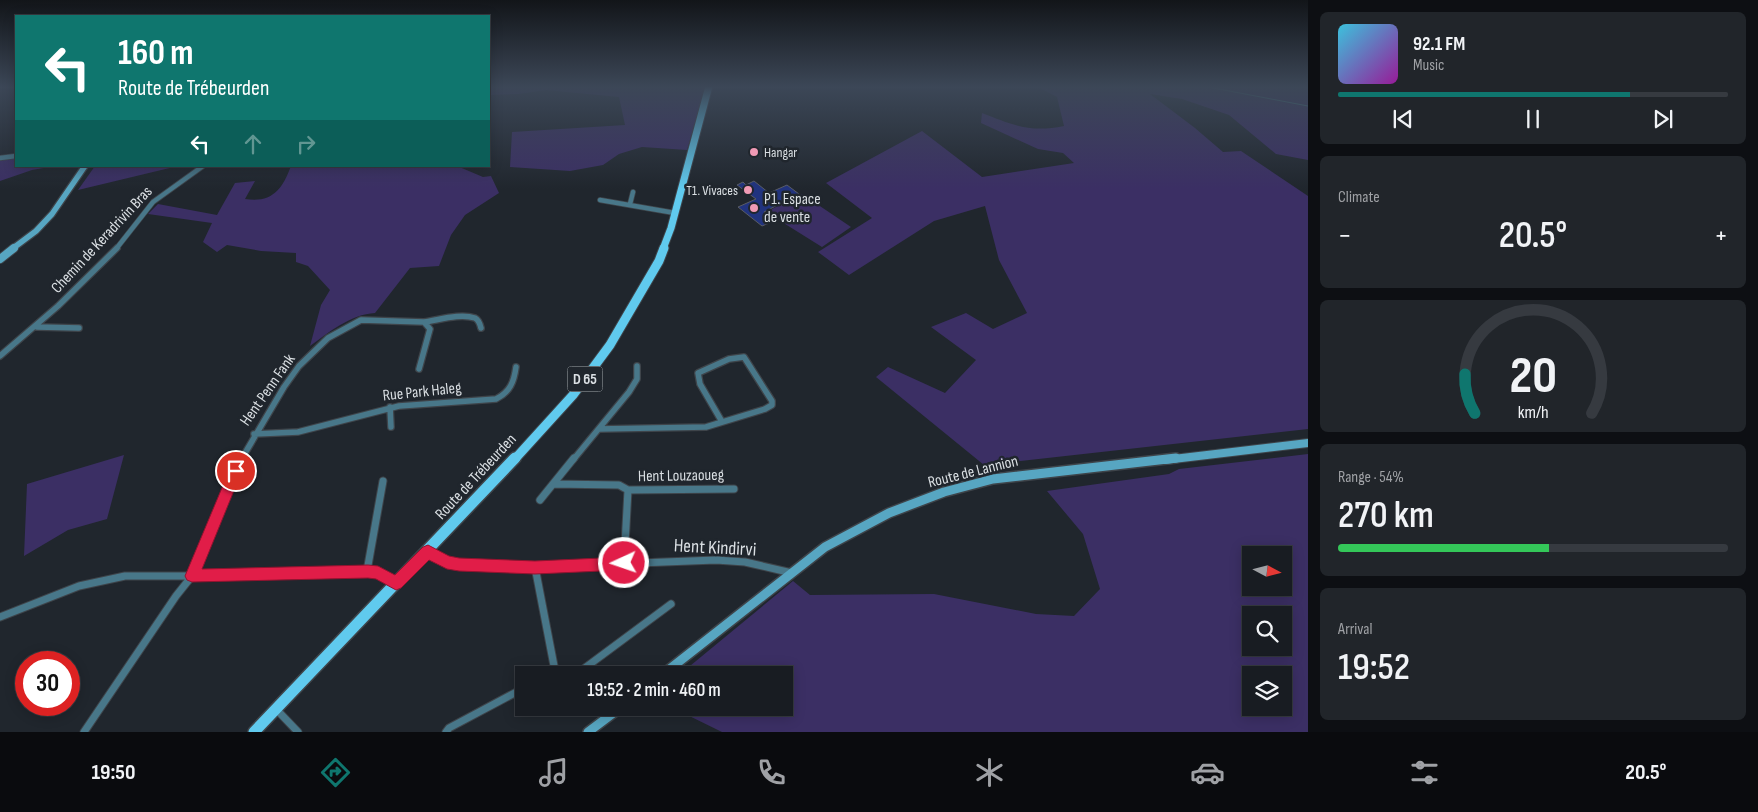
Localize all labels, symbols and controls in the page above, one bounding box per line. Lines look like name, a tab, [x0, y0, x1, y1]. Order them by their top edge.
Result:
text: 160 m	[118, 32, 194, 75]
text: 92.1 FM	[1413, 33, 1465, 56]
icon: left	[35, 35, 100, 100]
text: Music	[1413, 56, 1444, 75]
text: Route de Trébeurden	[118, 75, 269, 102]
icon: previous	[1389, 105, 1417, 133]
icon: pause	[1519, 105, 1547, 133]
icon: next	[1649, 105, 1677, 133]
icon: left	[186, 130, 214, 158]
icon: ahead	[239, 130, 267, 158]
icon: right	[292, 130, 320, 158]
place label: Hangar	[764, 144, 797, 161]
marker: Hangar	[748, 146, 760, 158]
street label: Chemin de Keradrivin Bras	[48, 182, 157, 297]
place label: T1. Vivaces	[686, 182, 738, 199]
marker: T1. Vivaces	[742, 184, 754, 196]
text: Climate	[1338, 188, 1380, 207]
place label: P1. Espace de vente	[764, 190, 821, 227]
marker: P1. Espace de vente	[748, 202, 760, 214]
text: 20.5°	[1499, 213, 1567, 258]
text: −	[1338, 219, 1352, 252]
text: +	[1714, 219, 1728, 252]
text: 20	[1509, 345, 1557, 408]
street label: Hent Penn Fank	[236, 350, 300, 430]
road number: D 65	[568, 366, 602, 392]
street label: Rue Park Haleg	[382, 378, 462, 406]
text: km/h	[1518, 402, 1548, 423]
street label: Route de Trébeurden	[432, 430, 520, 524]
pin	[215, 450, 257, 492]
street label: Route de Lannion	[926, 452, 1020, 492]
icon: arrive	[222, 457, 250, 485]
street label: Hent Louzaoueg	[638, 466, 724, 486]
text: Range · 54%	[1338, 468, 1404, 487]
text: 270 km	[1338, 493, 1434, 538]
street label: Hent Kindirvi	[673, 534, 757, 562]
position arrow	[597, 536, 649, 588]
north arrow	[1242, 546, 1292, 596]
map controls	[1242, 546, 1292, 716]
button: search	[1242, 606, 1292, 656]
text: Arrival	[1338, 620, 1372, 639]
text: 19:52	[1338, 645, 1410, 690]
speed limit sign: 30	[15, 651, 80, 716]
button: layers	[1242, 666, 1292, 716]
text: 19:52 · 2 min · 460 m	[587, 679, 721, 702]
icon: directions	[318, 755, 353, 790]
icon: music	[536, 755, 571, 790]
icon: phone	[754, 755, 789, 790]
icon: climate	[972, 755, 1007, 790]
icon: car	[1190, 755, 1225, 790]
icon: filters	[1407, 755, 1442, 790]
text: 19:50	[91, 759, 136, 786]
text: 20.5°	[1625, 759, 1666, 786]

